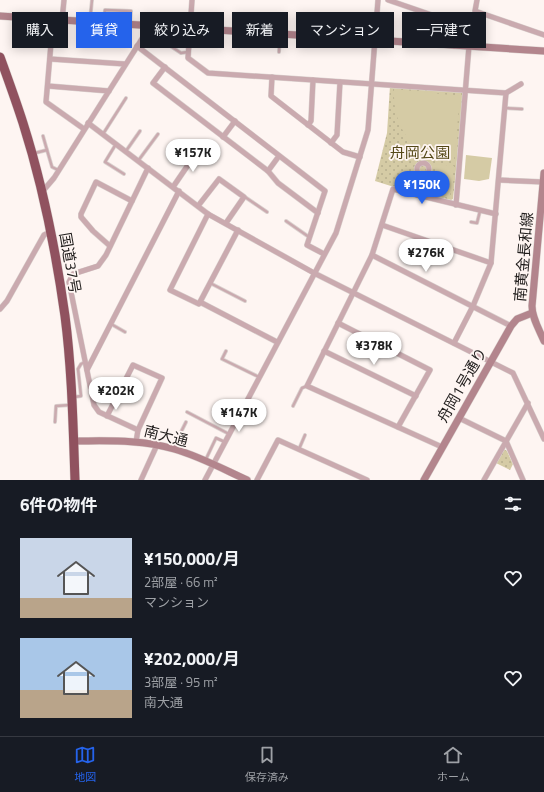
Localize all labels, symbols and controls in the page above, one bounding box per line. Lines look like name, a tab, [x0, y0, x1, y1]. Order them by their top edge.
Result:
chip: 購入	[12, 12, 68, 48]
chip: 賃貸	[76, 12, 132, 48]
chip: 絞り込み	[140, 12, 224, 48]
chip: 新着	[232, 12, 288, 48]
chip: マンション	[296, 12, 394, 48]
chip: 一戸建て	[402, 12, 486, 48]
pin: ¥157K	[165, 139, 221, 173]
park label: 舟岡公園	[390, 141, 450, 164]
text: ¥157K	[175, 142, 211, 162]
pin: ¥150K	[394, 171, 450, 205]
text: ¥150K	[404, 174, 440, 194]
street label: 南黄金長和線	[508, 211, 539, 303]
street label: 国道37号	[54, 230, 87, 295]
pin: ¥276K	[398, 239, 454, 273]
text: ¥276K	[408, 242, 444, 262]
pin: ¥378K	[346, 332, 402, 366]
text: ¥378K	[356, 335, 392, 355]
street label: 舟岡1号通り	[431, 343, 492, 427]
pin: ¥202K	[88, 377, 144, 411]
text: ¥202K	[98, 380, 134, 400]
pin: ¥147K	[211, 399, 267, 433]
text: ¥147K	[221, 402, 257, 422]
street label: 南大通	[141, 419, 191, 452]
text: 6件の物件	[20, 492, 98, 518]
icon: filters	[502, 493, 524, 515]
text: ¥150,000/月	[144, 546, 240, 572]
icon: home	[52, 554, 100, 602]
icon: heart	[502, 567, 524, 589]
text: 2部屋 · 66 m²	[144, 572, 218, 592]
text: マンション	[144, 592, 209, 612]
text: ¥202,000/月	[144, 646, 240, 672]
icon: home	[52, 654, 100, 702]
icon: heart	[502, 667, 524, 689]
text: 3部屋 · 95 m²	[144, 672, 218, 692]
text: 南大通	[144, 692, 183, 712]
tab: 地図	[74, 744, 96, 785]
tab: 保存済み	[245, 744, 289, 785]
tab: ホーム	[437, 744, 470, 785]

